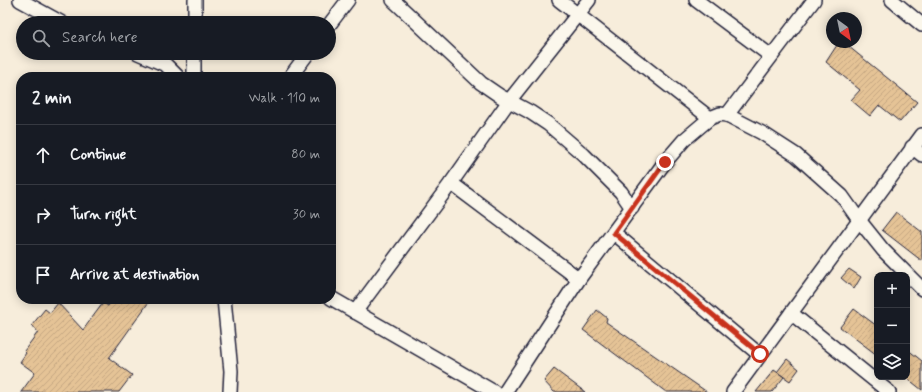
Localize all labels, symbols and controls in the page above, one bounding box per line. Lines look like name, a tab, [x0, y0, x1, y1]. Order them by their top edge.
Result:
north arrow	[826, 12, 862, 48]
search box	[16, 16, 336, 60]
icon: search	[30, 27, 52, 49]
text: Search here	[62, 28, 138, 48]
text: 2 min	[32, 87, 72, 109]
text: Walk · 110 m	[249, 90, 320, 107]
icon: ahead	[32, 144, 54, 166]
text: Continue	[70, 145, 126, 165]
text: 80 m	[291, 146, 320, 163]
route end	[656, 153, 674, 171]
icon: right	[32, 204, 54, 226]
text: Turn right	[70, 205, 137, 225]
text: 30 m	[293, 206, 320, 223]
icon: arrive	[32, 264, 54, 286]
text: Arrive at destination	[70, 265, 199, 285]
map controls	[874, 272, 910, 380]
button: +	[874, 272, 910, 308]
button: −	[874, 308, 910, 344]
button: layers	[874, 344, 910, 380]
route start	[751, 345, 769, 363]

